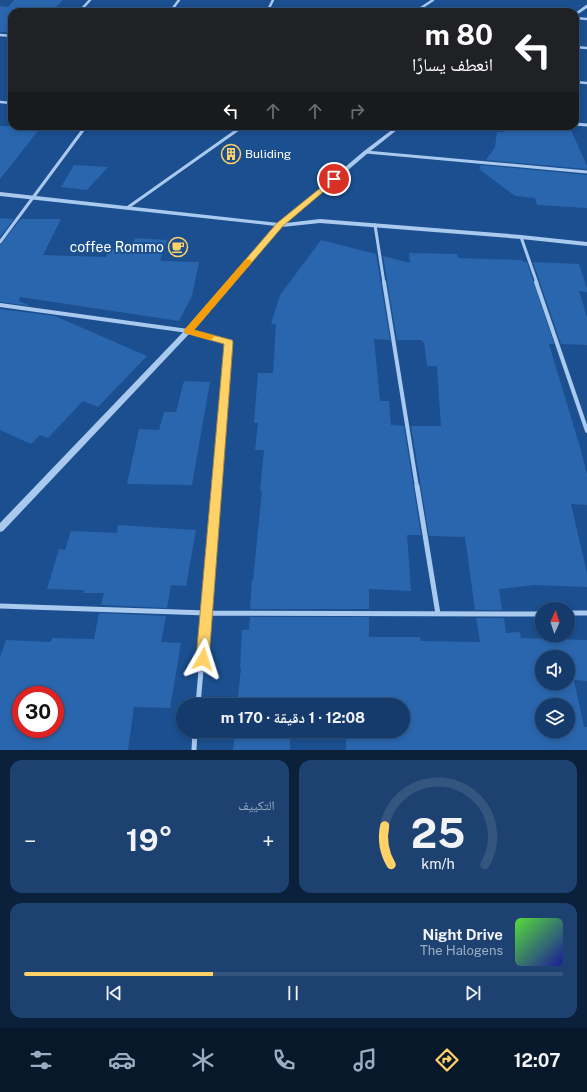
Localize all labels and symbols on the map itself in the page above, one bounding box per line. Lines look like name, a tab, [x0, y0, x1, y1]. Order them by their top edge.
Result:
building icon: Buliding	[220, 143, 242, 165]
place label: Buliding	[245, 147, 291, 161]
pin	[317, 162, 351, 196]
cafe icon: coffee Rommo	[167, 236, 189, 258]
place label: coffee Rommo	[70, 239, 164, 255]
north arrow	[535, 602, 575, 642]
position arrow	[182, 638, 224, 680]
speed limit sign: 30	[12, 686, 64, 738]

